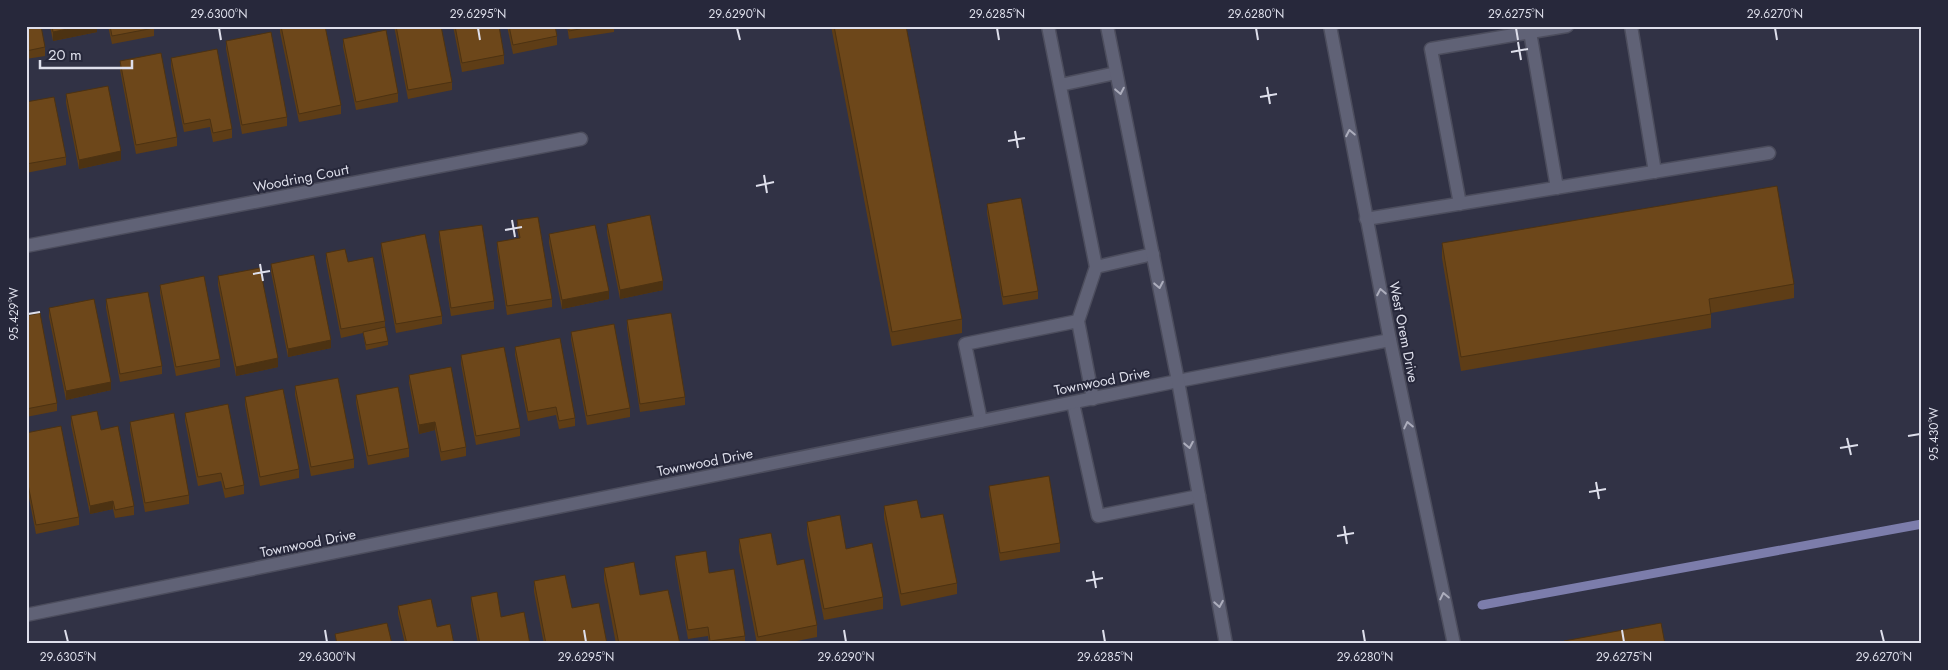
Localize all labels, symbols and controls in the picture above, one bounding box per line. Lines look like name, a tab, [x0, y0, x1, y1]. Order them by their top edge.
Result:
text: 29.6300°N	[190, 5, 248, 23]
text: 29.6295°N	[450, 5, 506, 23]
text: 29.6290°N	[709, 5, 766, 23]
text: 29.6285°N	[969, 5, 1025, 23]
text: 29.6280°N	[1228, 5, 1284, 23]
text: 29.6275°N	[1488, 5, 1544, 23]
text: 29.6270°N	[1747, 5, 1803, 23]
scale bar	[40, 38, 132, 70]
text: 20 m	[48, 44, 82, 66]
one-way arrow	[1114, 87, 1125, 96]
one-way arrow	[1345, 129, 1356, 137]
street label: Woodring Court	[252, 159, 351, 197]
street label: West Orem Drive	[1384, 280, 1424, 384]
one-way arrow	[1153, 281, 1163, 289]
text: 95.429°W	[5, 287, 23, 341]
one-way arrow	[1376, 288, 1387, 297]
street label: Townwood Drive	[1052, 362, 1152, 400]
text: 95.430°W	[1925, 407, 1943, 461]
one-way arrow	[1403, 420, 1414, 429]
one-way arrow	[1184, 440, 1194, 449]
street label: Townwood Drive	[655, 443, 755, 481]
street label: Townwood Drive	[258, 524, 358, 562]
one-way arrow	[1439, 592, 1449, 600]
one-way arrow	[1213, 600, 1223, 609]
text: 29.6305°N	[40, 648, 96, 666]
text: 29.6300°N	[298, 648, 356, 666]
text: 29.6295°N	[558, 648, 614, 666]
text: 29.6290°N	[818, 648, 875, 666]
text: 29.6285°N	[1077, 648, 1133, 666]
text: 29.6280°N	[1337, 648, 1393, 666]
text: 29.6275°N	[1596, 648, 1652, 666]
text: 29.6270°N	[1856, 648, 1912, 666]

